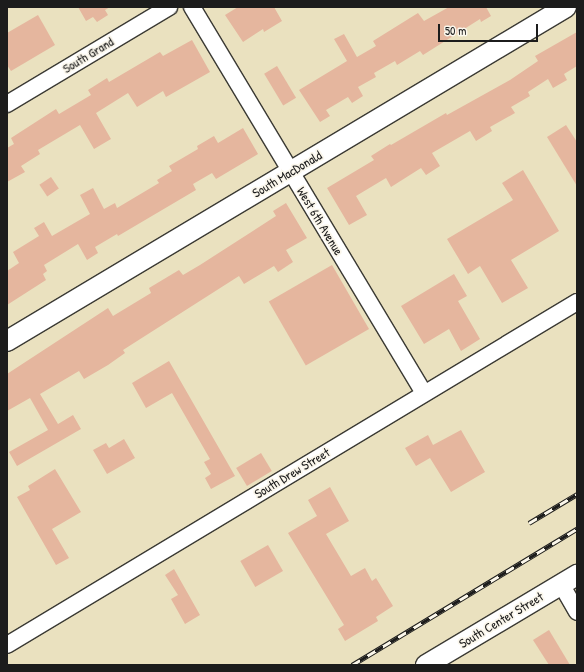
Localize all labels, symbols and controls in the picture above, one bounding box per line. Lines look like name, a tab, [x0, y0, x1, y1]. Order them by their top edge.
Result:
scale bar	[440, 16, 540, 42]
text: 50 m	[445, 22, 466, 39]
street label: South Grand	[60, 34, 116, 76]
street label: South MacDonald	[250, 147, 324, 201]
street label: West 6th Avenue	[294, 184, 346, 258]
street label: South Drew Street	[252, 444, 332, 502]
street label: South Center Street	[456, 589, 546, 651]

